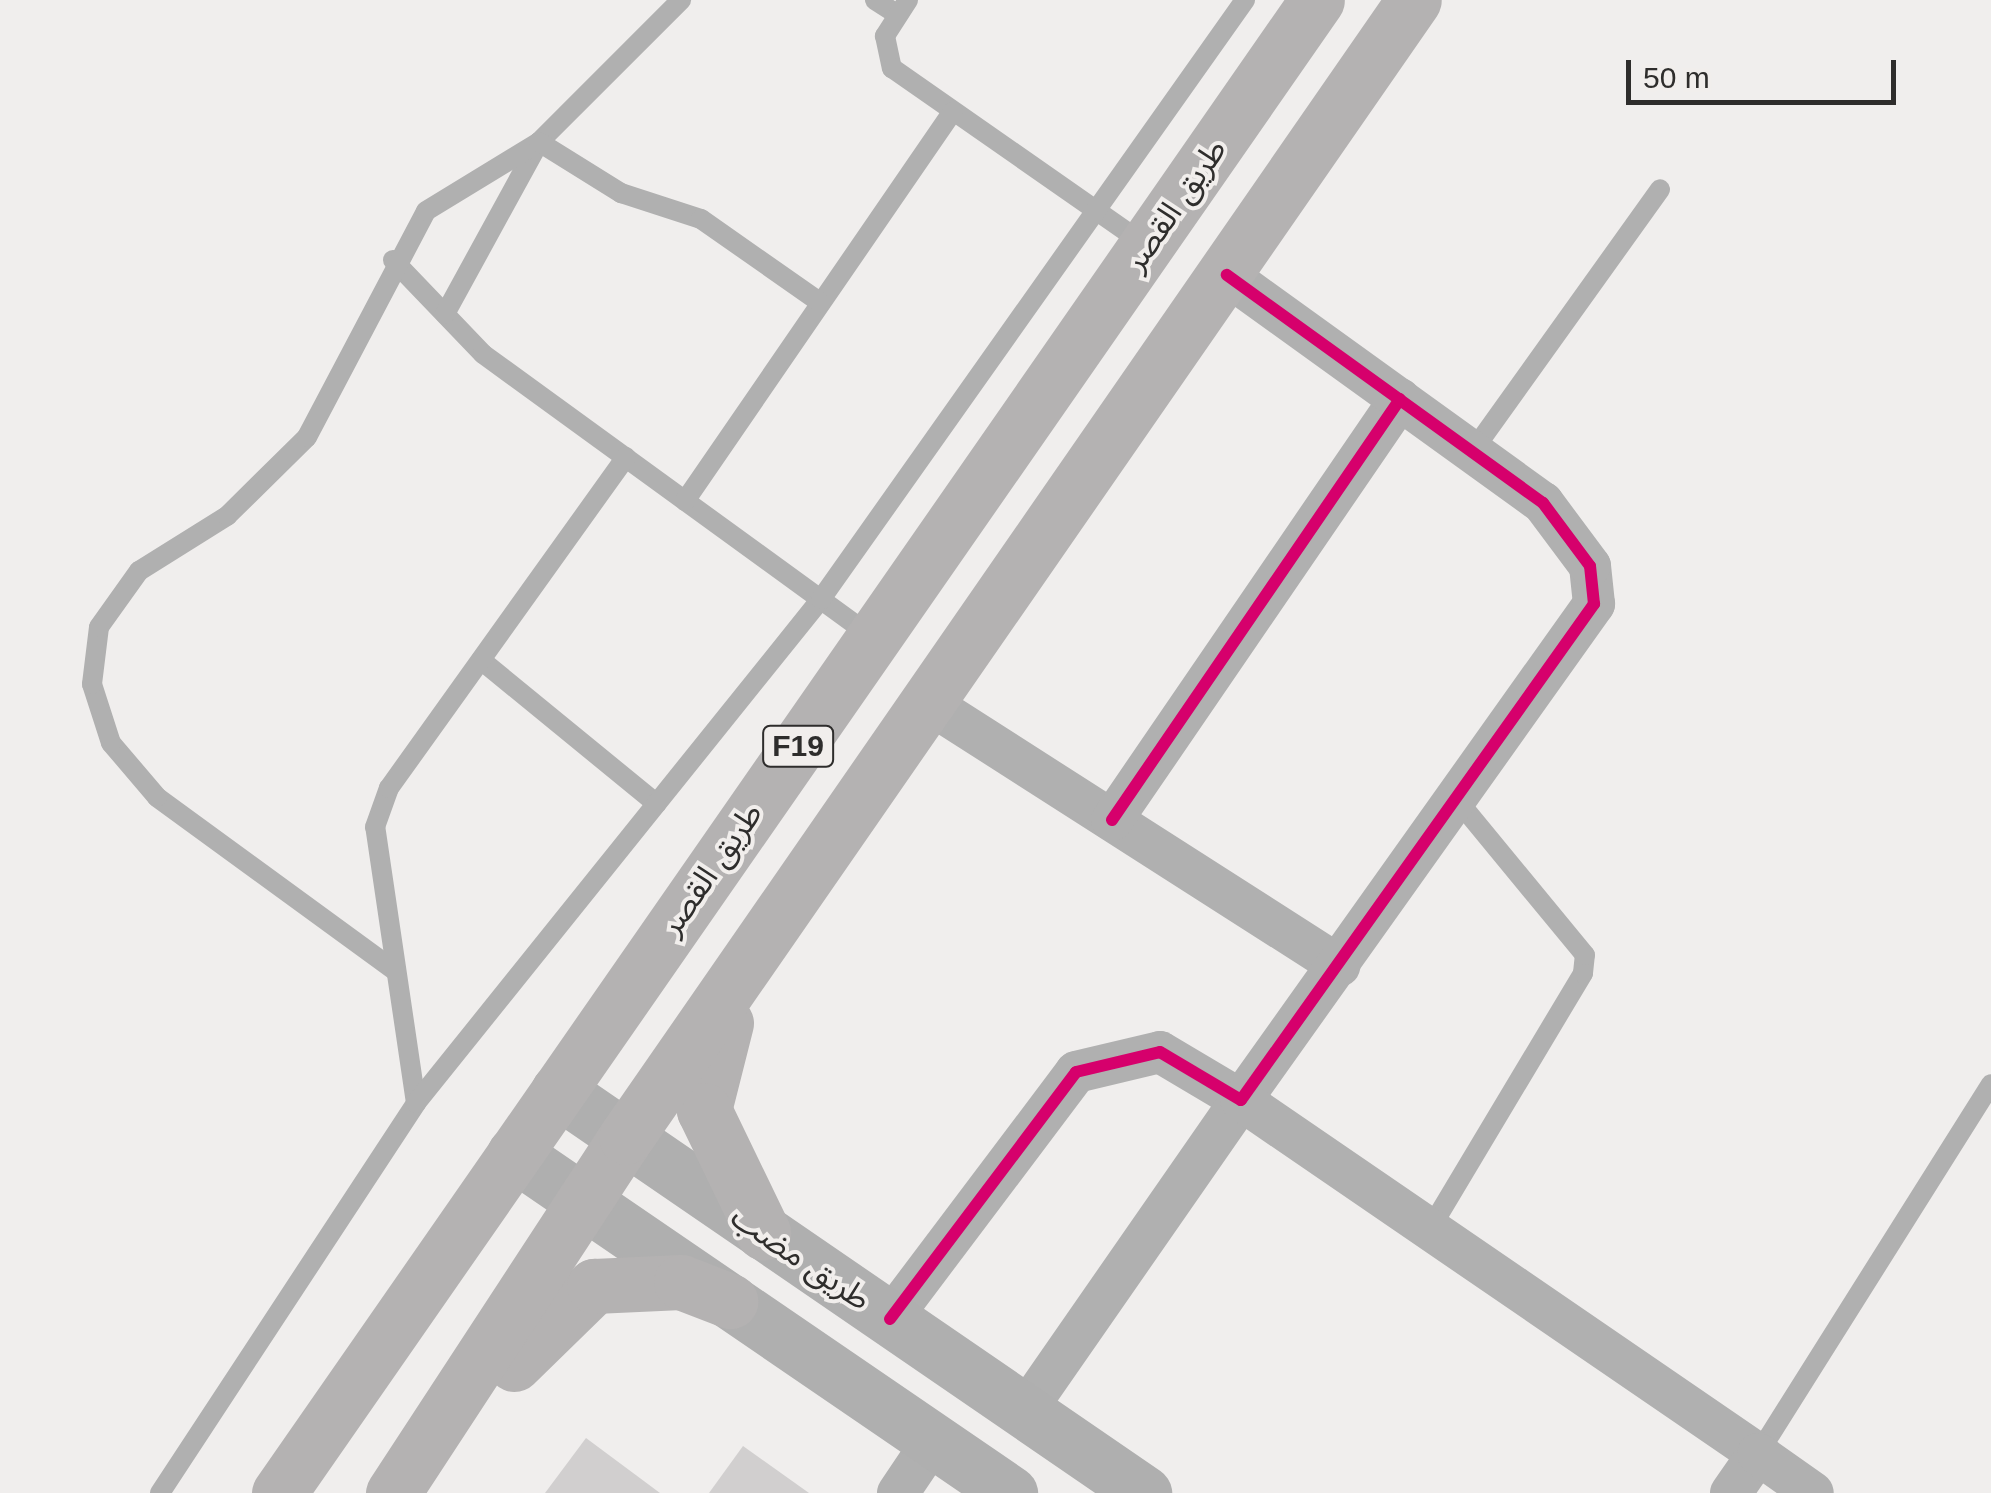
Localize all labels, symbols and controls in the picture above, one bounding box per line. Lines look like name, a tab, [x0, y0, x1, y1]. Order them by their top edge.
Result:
scale bar	[1631, 40, 1901, 102]
text: 50 m	[1643, 61, 1710, 94]
street label: طريق القصر	[1116, 132, 1234, 278]
road number: F19	[760, 721, 836, 771]
street label: طريق القصر	[652, 796, 770, 942]
street label: طريق مضب	[724, 1197, 878, 1319]

